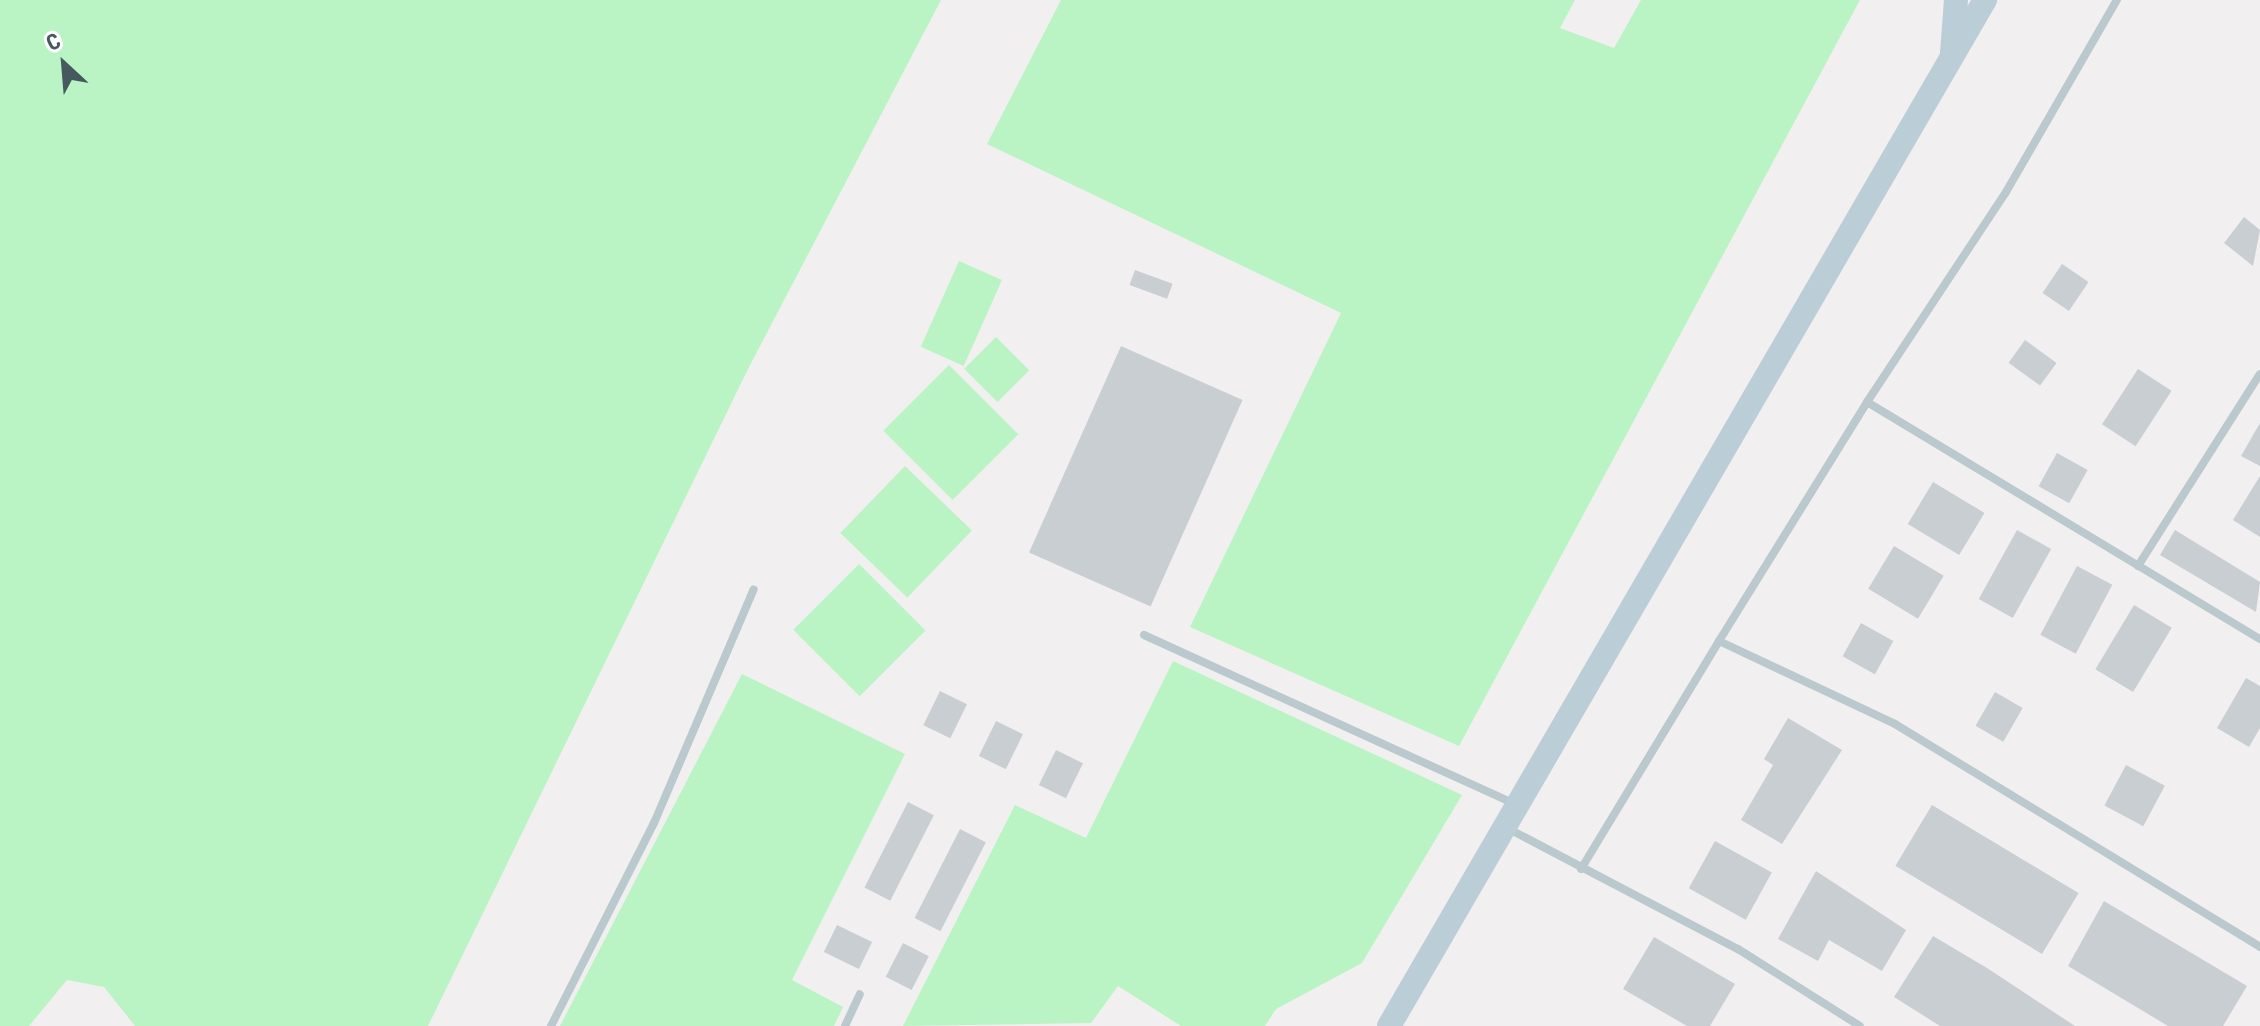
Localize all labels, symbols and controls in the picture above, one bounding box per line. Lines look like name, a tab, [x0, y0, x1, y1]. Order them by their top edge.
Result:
north arrow	[24, 24, 104, 104]
text: С	[42, 28, 64, 56]

